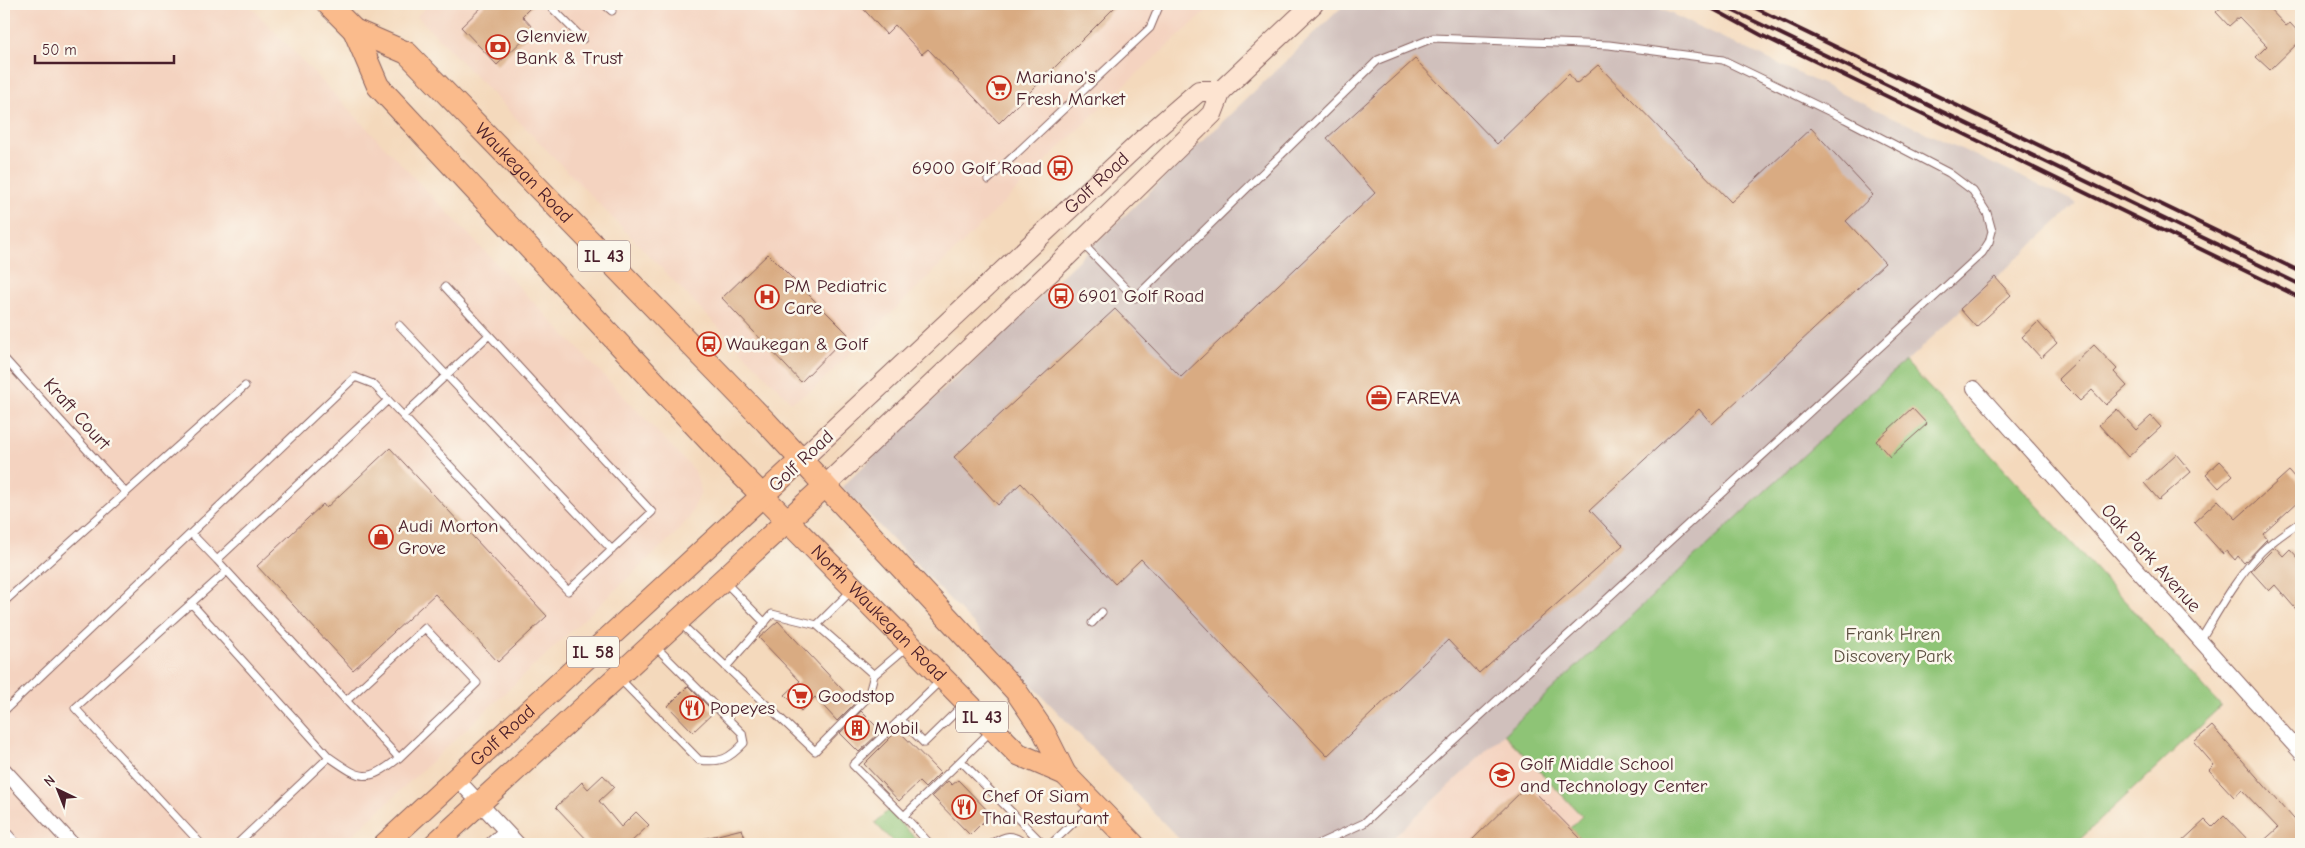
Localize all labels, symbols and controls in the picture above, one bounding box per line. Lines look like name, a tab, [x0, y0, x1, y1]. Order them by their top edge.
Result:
place label: Glenview Bank & Trust	[516, 25, 623, 69]
scale bar	[35, 32, 174, 64]
bank icon: Glenview Bank & Trust	[485, 34, 511, 60]
text: 50 m	[42, 41, 77, 59]
place label: Mariano's Fresh Market	[1016, 66, 1126, 110]
supermarket icon: Mariano's Fresh Market	[986, 75, 1012, 101]
street label: Waukegan Road	[470, 118, 577, 228]
street label: Golf Road	[1060, 148, 1134, 219]
bus stop icon: 6900 Golf Road	[1047, 155, 1073, 181]
place label: 6900 Golf Road	[912, 157, 1042, 179]
road number: IL 43	[578, 240, 630, 272]
place label: PM Pediatric Care	[784, 275, 887, 319]
bus stop icon: 6901 Golf Road	[1048, 283, 1074, 309]
hospital icon: PM Pediatric Care	[754, 284, 780, 310]
place label: 6901 Golf Road	[1078, 285, 1204, 307]
bus stop icon: Waukegan & Golf	[696, 331, 722, 357]
place label: Waukegan & Golf	[726, 333, 869, 355]
street label: Kraft Court	[39, 374, 115, 455]
office icon: FAREVA	[1366, 385, 1392, 411]
place label: FAREVA	[1396, 387, 1461, 409]
street label: Golf Road	[764, 426, 838, 496]
street label: Oak Park Avenue	[2097, 499, 2205, 617]
place label: Audi Morton Grove	[398, 515, 498, 559]
shop icon: Audi Morton Grove	[368, 524, 394, 550]
street label: North Waukegan Road	[806, 540, 951, 686]
park label: Frank Hren Discovery Park	[1834, 623, 1953, 667]
road number: IL 58	[567, 636, 619, 668]
supermarket icon: Goodstop	[787, 683, 813, 709]
place label: Goodstop	[818, 685, 895, 707]
restaurant icon: Popeyes	[679, 695, 705, 721]
place label: Popeyes	[710, 697, 775, 719]
street label: Golf Road	[466, 700, 540, 771]
road number: IL 43	[956, 702, 1008, 732]
building icon: Mobil	[844, 715, 870, 741]
place label: Mobil	[874, 717, 919, 739]
place label: Golf Middle School and Technology Center	[1520, 753, 1708, 797]
school or university icon: Golf Middle School and Technology Center	[1489, 762, 1515, 788]
north arrow	[32, 766, 82, 816]
text: N	[40, 772, 59, 790]
place label: Chef Of Siam Thai Restaurant	[982, 785, 1109, 829]
restaurant icon: Chef Of Siam Thai Restaurant	[951, 794, 977, 820]

